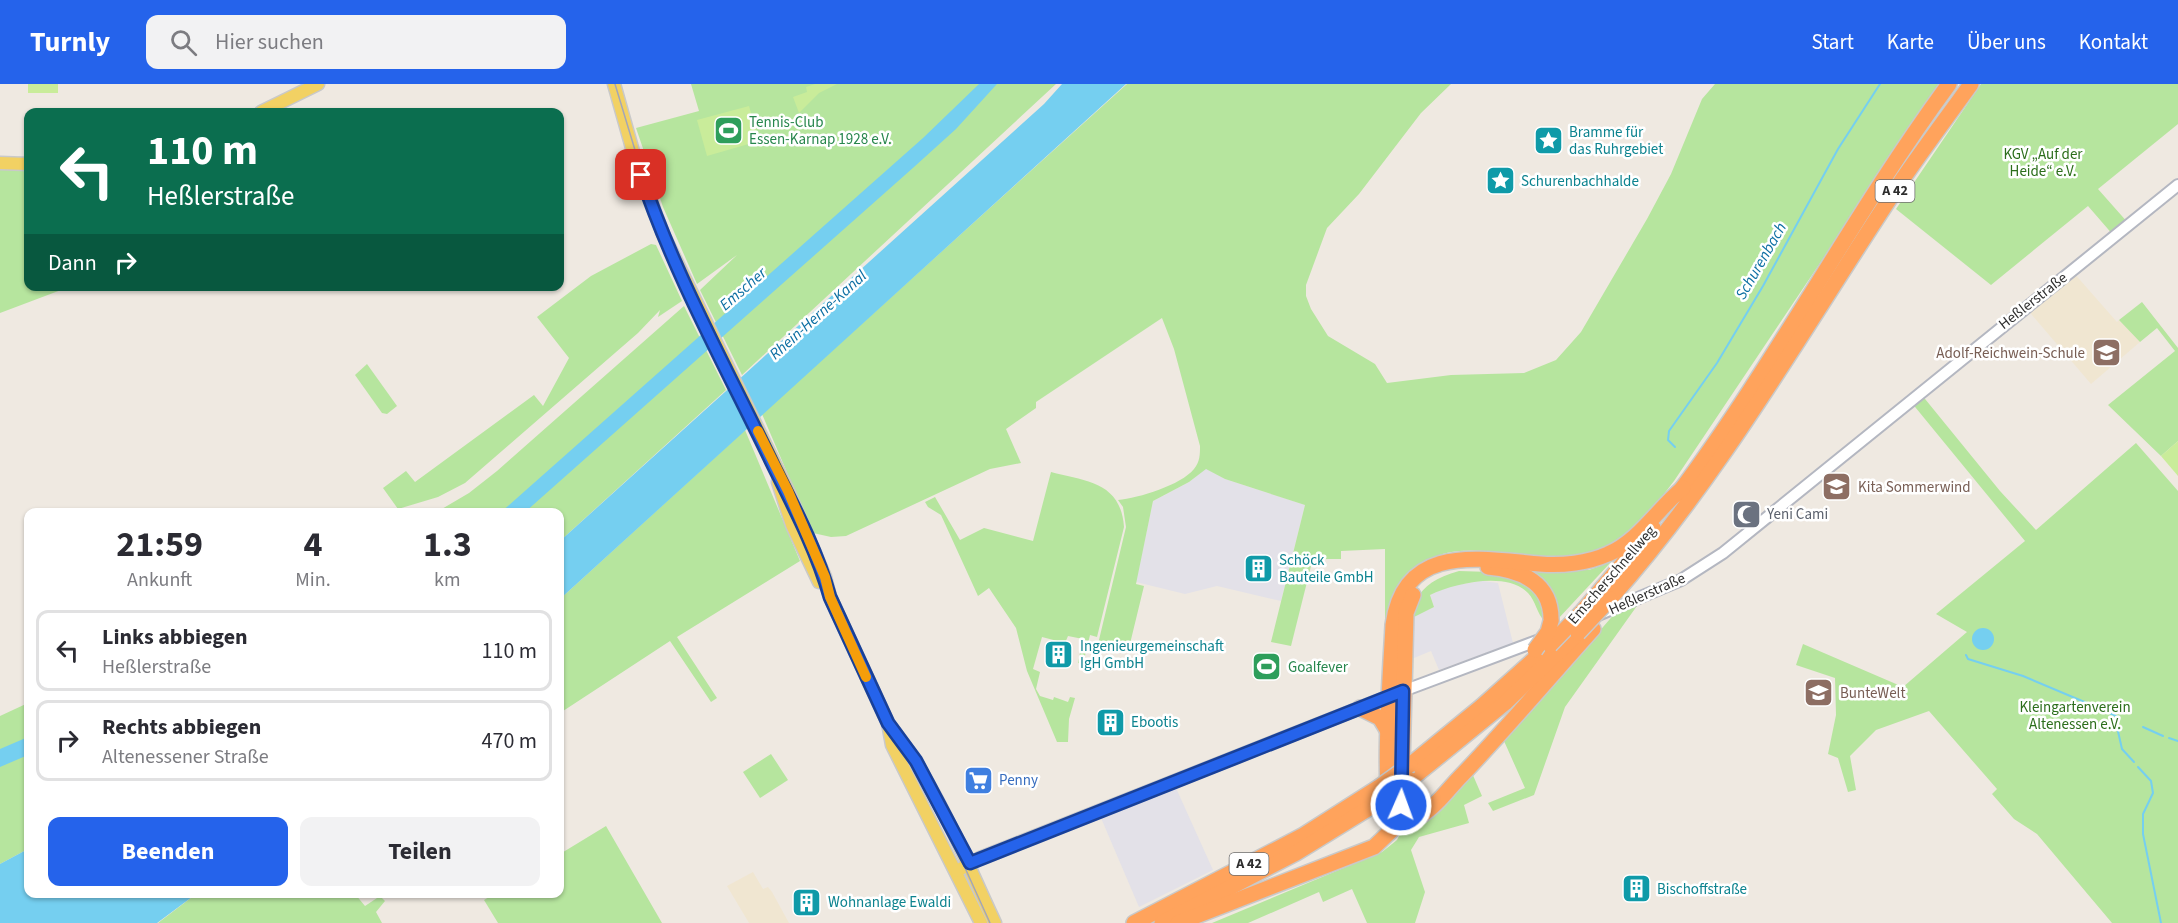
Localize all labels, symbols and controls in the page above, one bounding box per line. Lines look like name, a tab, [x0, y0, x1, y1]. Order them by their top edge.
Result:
search box	[146, 15, 566, 69]
text: Turnly	[30, 22, 110, 62]
icon: search	[167, 26, 200, 59]
text: Hier suchen	[215, 26, 324, 58]
text: Start	[1811, 27, 1854, 57]
text: Karte	[1887, 27, 1934, 57]
text: Über uns	[1967, 27, 2046, 57]
text: Kontakt	[2079, 27, 2148, 57]
place label: Tennis-Club Essen-Karnap 1928 e.V.	[749, 112, 892, 150]
sports icon: Tennis-Club Essen-Karnap 1928 e.V.	[712, 115, 744, 147]
text: 110 m	[147, 121, 258, 181]
place label: Bramme für das Ruhrgebiet	[1569, 122, 1663, 160]
place icon: Bramme für das Ruhrgebiet	[1532, 125, 1564, 157]
icon: left	[48, 132, 126, 210]
park label: KGV „Auf der Heide“ e.V.	[2003, 144, 2083, 182]
pin	[615, 149, 666, 200]
icon: arrive	[624, 158, 657, 191]
place icon: Schurenbachhalde	[1484, 165, 1516, 197]
place label: Schurenbachhalde	[1521, 171, 1639, 192]
text: Heßlerstraße	[147, 177, 294, 216]
road number: A 42	[1876, 180, 1914, 202]
water label: Schurenbach	[1730, 218, 1792, 304]
icon: right	[109, 246, 142, 279]
text: Dann	[48, 247, 97, 279]
water label: Emscher	[715, 261, 772, 316]
water label: Rhein-Herne-Kanal	[764, 265, 872, 365]
street label: Heßlerstraße	[1994, 268, 2072, 334]
school or university icon: Adolf-Reichwein-Schule	[2090, 337, 2122, 369]
place label: Adolf-Reichwein-Schule	[1936, 343, 2085, 364]
school or university icon: Kita Sommerwind	[1821, 471, 1853, 503]
place label: Kita Sommerwind	[1858, 477, 1971, 498]
mosque icon: Yeni Cami	[1730, 498, 1762, 530]
place label: Yeni Cami	[1766, 504, 1828, 525]
text: 21:59	[116, 519, 203, 570]
text: 4	[304, 519, 323, 570]
text: 1.3	[423, 519, 472, 570]
street label: Emscherschnellweg	[1563, 521, 1661, 629]
place label: Schöck Bauteile GmbH	[1279, 550, 1374, 588]
building icon: Schöck Bauteile GmbH	[1242, 553, 1274, 585]
text: Ankunft	[127, 566, 192, 594]
text: Min.	[295, 566, 331, 594]
text: km	[434, 566, 461, 594]
street label: Heßlerstraße	[1605, 568, 1689, 620]
text: Links abbiegen	[102, 621, 248, 653]
icon: left	[51, 634, 84, 667]
text: 110 m	[482, 635, 537, 667]
place label: Ingenieurgemeinschaft IgH GmbH	[1080, 636, 1224, 674]
building icon: Ingenieurgemeinschaft IgH GmbH	[1043, 639, 1075, 671]
sports icon: Goalfever	[1251, 651, 1283, 683]
text: Heßlerstraße	[102, 653, 211, 681]
place label: Goalfever	[1288, 657, 1349, 678]
school or university icon: BunteWelt	[1803, 677, 1835, 709]
place label: BunteWelt	[1840, 683, 1905, 704]
park label: Kleingartenverein Altenessen e.V.	[2019, 697, 2131, 735]
building icon: Ebootis	[1094, 706, 1126, 738]
text: Rechts abbiegen	[102, 711, 261, 743]
place label: Ebootis	[1131, 712, 1178, 733]
icon: right	[51, 724, 84, 757]
text: 470 m	[482, 725, 537, 757]
text: Altenessener Straße	[102, 743, 269, 771]
supermarket icon: Penny	[962, 764, 994, 796]
place label: Penny	[999, 770, 1038, 791]
position arrow	[1369, 773, 1433, 837]
button: Beenden	[48, 817, 288, 886]
button: Teilen	[300, 817, 540, 886]
road number: A 42	[1230, 853, 1268, 875]
building icon: Bischoffstraße	[1620, 873, 1652, 905]
place label: Bischoffstraße	[1657, 879, 1747, 900]
building icon: Wohnanlage Ewaldi	[791, 886, 823, 918]
place label: Wohnanlage Ewaldi	[828, 892, 951, 913]

